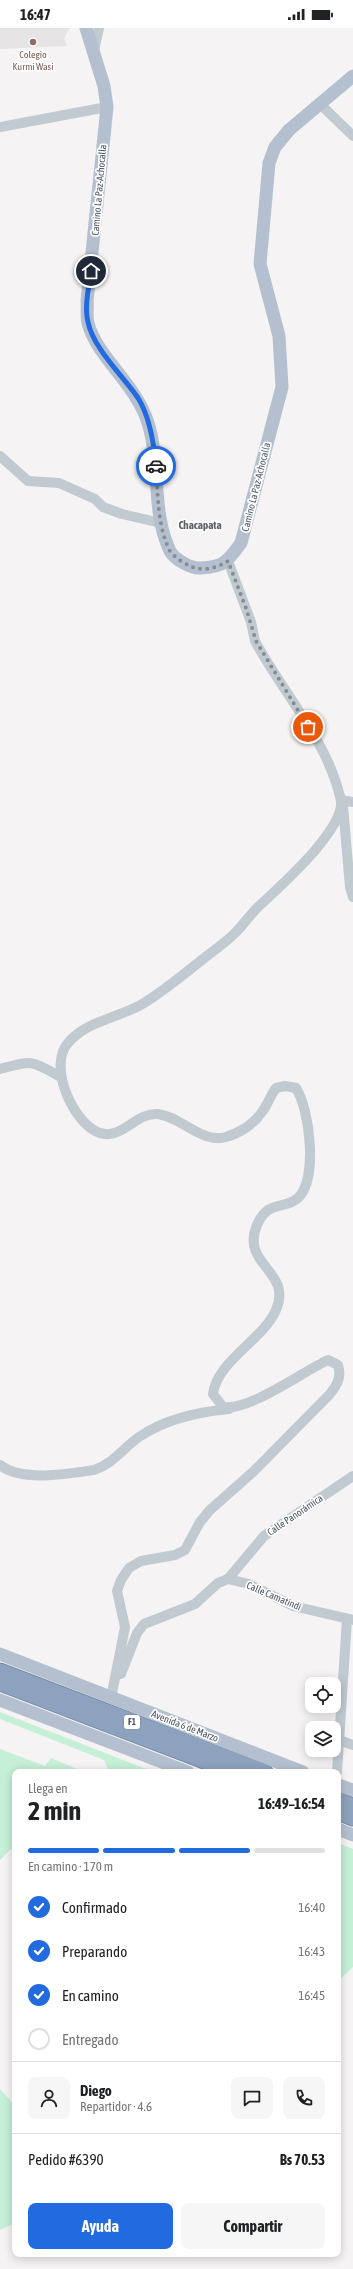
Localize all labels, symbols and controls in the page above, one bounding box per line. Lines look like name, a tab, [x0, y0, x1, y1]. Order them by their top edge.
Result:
text: 16:47	[20, 6, 51, 23]
marker: Colegio Kurmi Wasi	[28, 37, 38, 47]
place label: Colegio Kurmi Wasi	[13, 49, 53, 72]
street label: Camino La Paz-Achocalla	[90, 144, 108, 236]
pin	[74, 254, 108, 288]
icon: home	[80, 260, 102, 282]
street label: Camino La Paz-Achocalla	[240, 441, 272, 533]
courier	[136, 446, 176, 486]
icon: car	[145, 455, 167, 477]
district label: Chacapata	[178, 519, 222, 531]
pin	[291, 710, 325, 744]
icon: bag	[297, 716, 319, 738]
street label: Calle Panorámica	[265, 1492, 325, 1538]
street label: Calle Camatindi	[245, 1580, 303, 1612]
map controls	[305, 1677, 341, 1757]
button: locate	[305, 1677, 341, 1713]
street label: Avenida 6 de Marzo	[150, 1708, 220, 1744]
road number: F1	[124, 1715, 140, 1729]
button: layers	[305, 1721, 341, 1757]
text: Llega en	[28, 1781, 68, 1796]
text: 16:49–16:54	[258, 1795, 325, 1812]
text: 2 min	[28, 1796, 81, 1826]
text: En camino · 170 m	[28, 1859, 113, 1874]
icon: check	[28, 1896, 50, 1918]
text: Confirmado	[62, 1899, 127, 1916]
text: 16:40	[298, 1900, 325, 1915]
icon: check	[28, 1940, 50, 1962]
text: Preparando	[62, 1943, 127, 1960]
text: 16:43	[298, 1944, 325, 1959]
icon: check	[28, 1984, 50, 2006]
text: En camino	[62, 1987, 119, 2004]
text: 16:45	[298, 1988, 325, 2003]
text: Entregado	[62, 2031, 119, 2048]
button: person	[28, 2077, 70, 2119]
button: chat	[231, 2077, 273, 2119]
button: phone	[283, 2077, 325, 2119]
text: Diego	[80, 2082, 112, 2099]
text: Repartidor · 4.6	[80, 2099, 152, 2114]
text: Pedido #6390	[28, 2151, 104, 2168]
text: Bs 70.53	[280, 2151, 325, 2168]
button: Ayuda	[28, 2203, 173, 2249]
button: Compartir	[181, 2203, 325, 2249]

